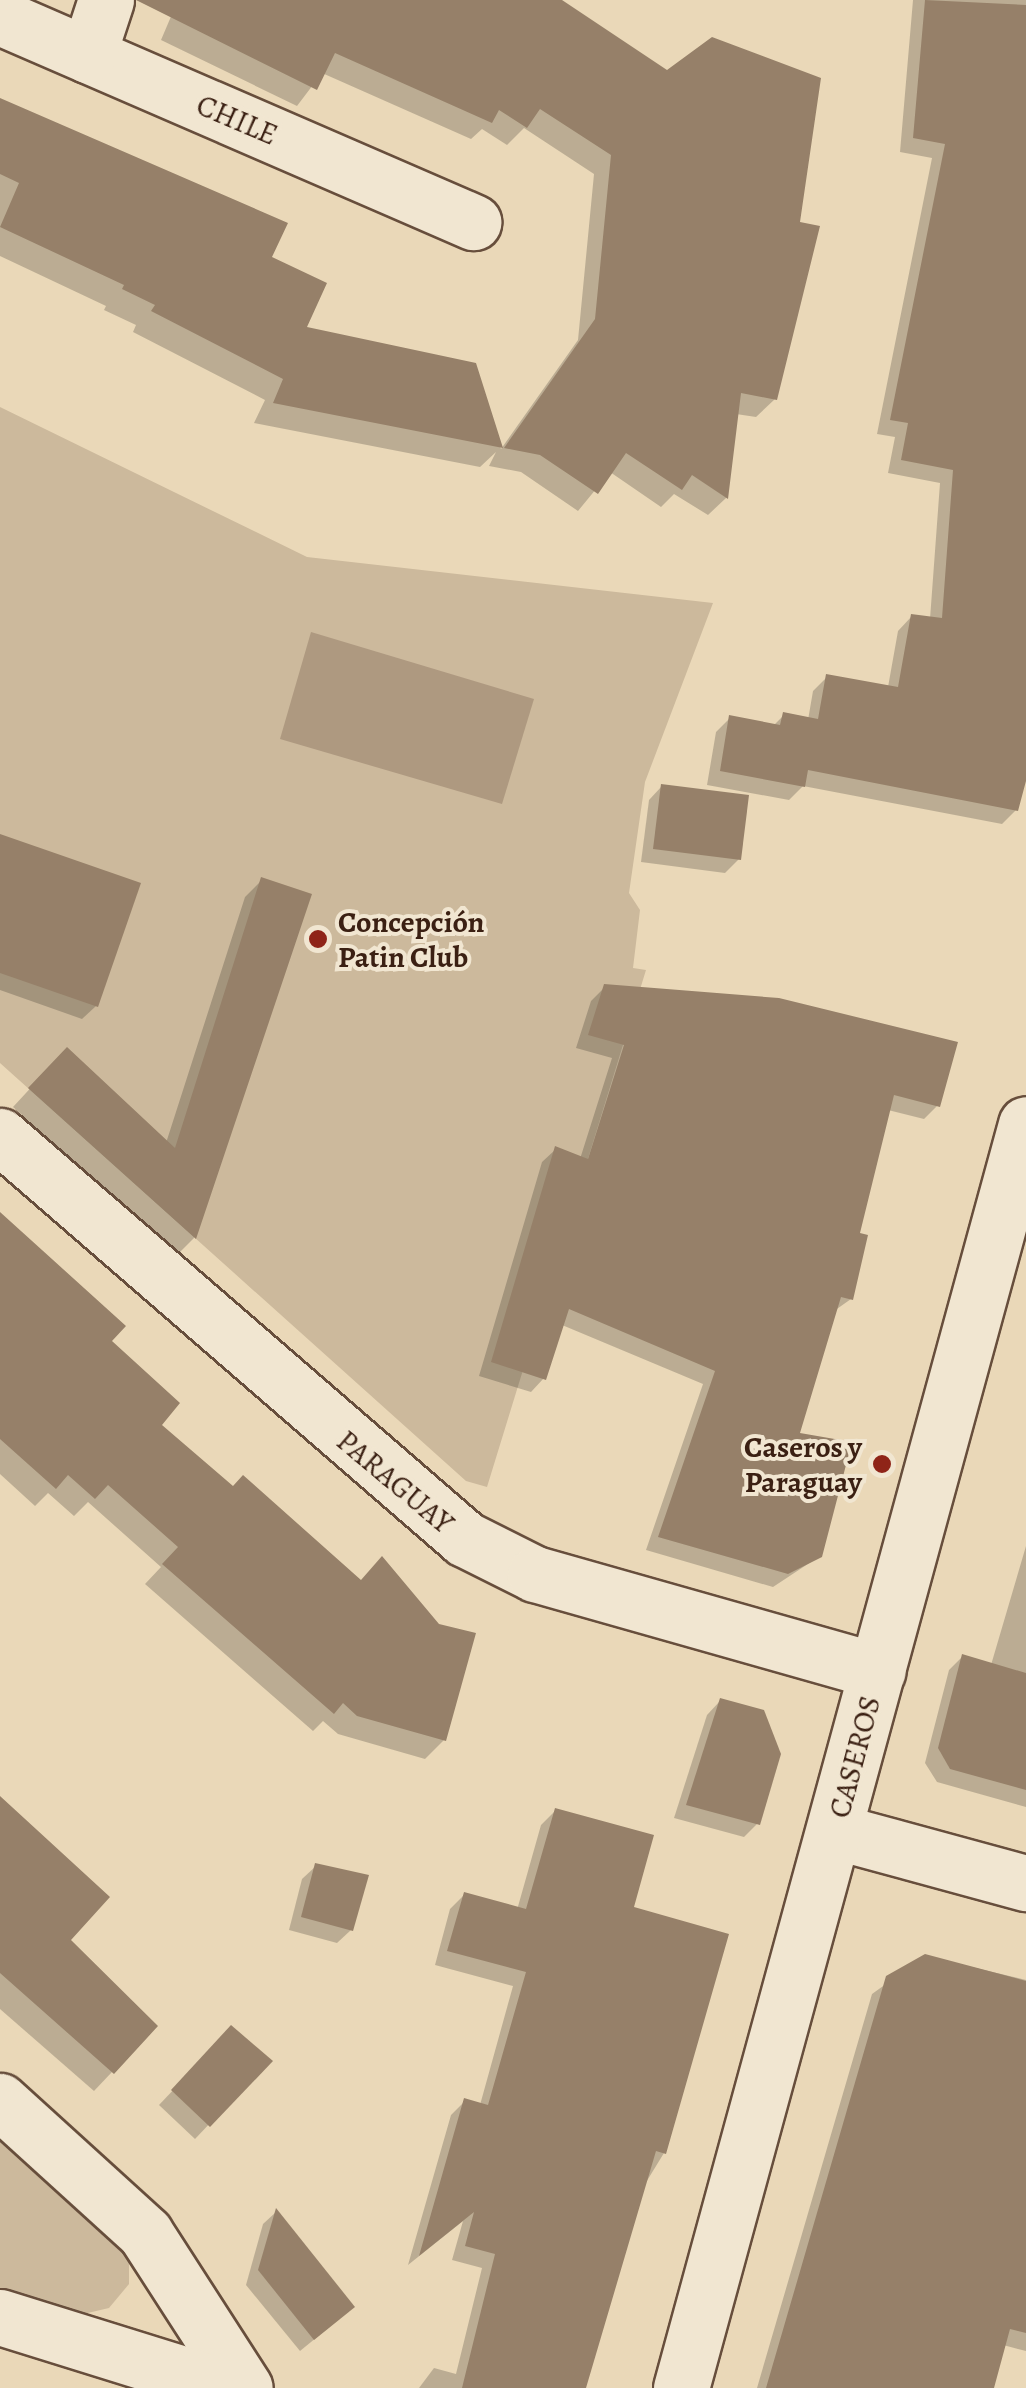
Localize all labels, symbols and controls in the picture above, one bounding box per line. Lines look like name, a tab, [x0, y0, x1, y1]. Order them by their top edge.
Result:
street label: CHILE	[191, 87, 283, 153]
place label: Concepción Patin Club	[338, 904, 484, 974]
marker: Concepción Patin Club	[307, 928, 329, 950]
street label: PARAGUAY	[329, 1423, 461, 1541]
place label: Caseros y Paraguay	[744, 1429, 862, 1500]
marker: Caseros y Paraguay	[871, 1453, 893, 1475]
street label: CASEROS	[821, 1692, 889, 1822]

